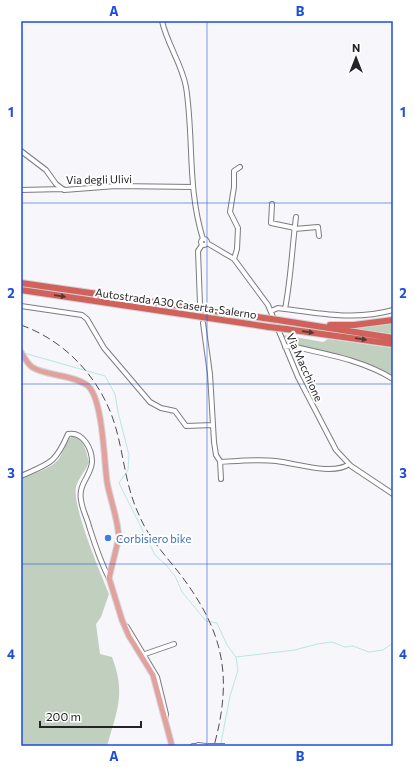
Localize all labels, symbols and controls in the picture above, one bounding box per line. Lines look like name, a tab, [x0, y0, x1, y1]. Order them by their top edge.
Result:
text: A	[109, 3, 119, 19]
text: B	[296, 3, 305, 19]
north arrow	[336, 38, 376, 78]
text: N	[352, 41, 360, 54]
text: 1	[8, 104, 14, 120]
text: 1	[400, 104, 406, 120]
street label: Via degli Ulivi	[66, 172, 132, 186]
text: 2	[7, 285, 15, 301]
street label: Autostrada A30 Caserta-Salerno	[94, 285, 258, 321]
text: 2	[399, 285, 407, 301]
one-way arrow	[54, 293, 66, 299]
one-way arrow	[301, 329, 314, 335]
street label: Via Macchione	[284, 331, 326, 403]
one-way arrow	[355, 336, 367, 342]
text: 3	[7, 465, 15, 481]
text: 3	[399, 465, 407, 481]
place label: Corbisiero bike	[116, 532, 191, 545]
marker: Corbisiero bike	[103, 533, 113, 543]
text: 4	[7, 646, 15, 662]
text: 4	[399, 646, 407, 662]
scale bar	[40, 703, 141, 729]
text: 200 m	[46, 709, 81, 723]
text: A	[109, 748, 119, 764]
text: B	[296, 748, 305, 764]

